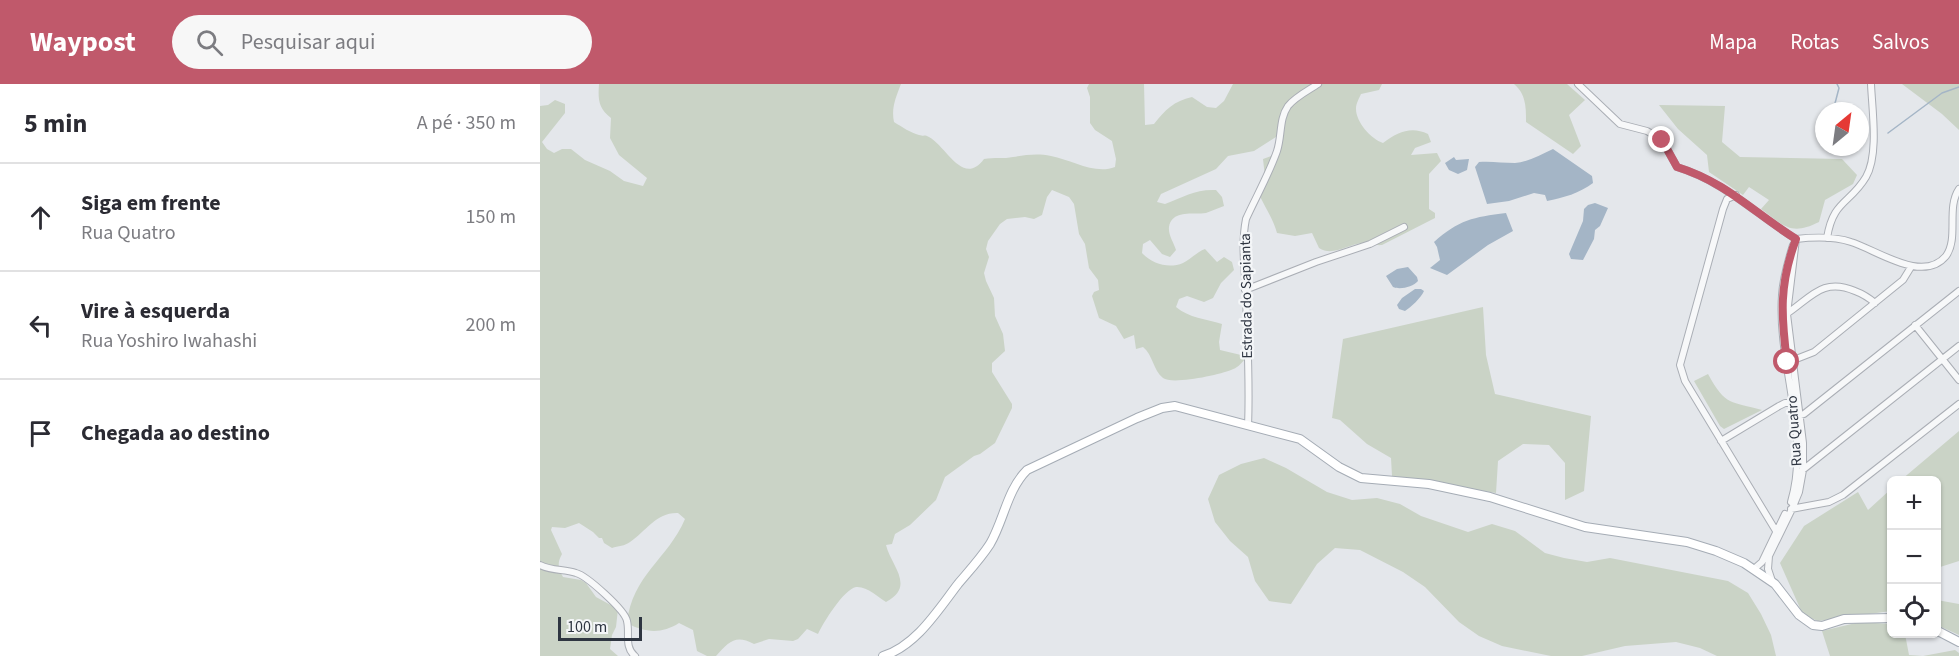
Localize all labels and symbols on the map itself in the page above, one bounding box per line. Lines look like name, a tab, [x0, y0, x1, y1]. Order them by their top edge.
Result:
north arrow	[1815, 102, 1869, 156]
route end	[1648, 126, 1674, 152]
street label: Estrada do Sapianta	[1235, 233, 1258, 359]
route start	[1773, 348, 1799, 374]
street label: Rua Quatro	[1782, 395, 1807, 467]
scale bar	[558, 614, 642, 642]

